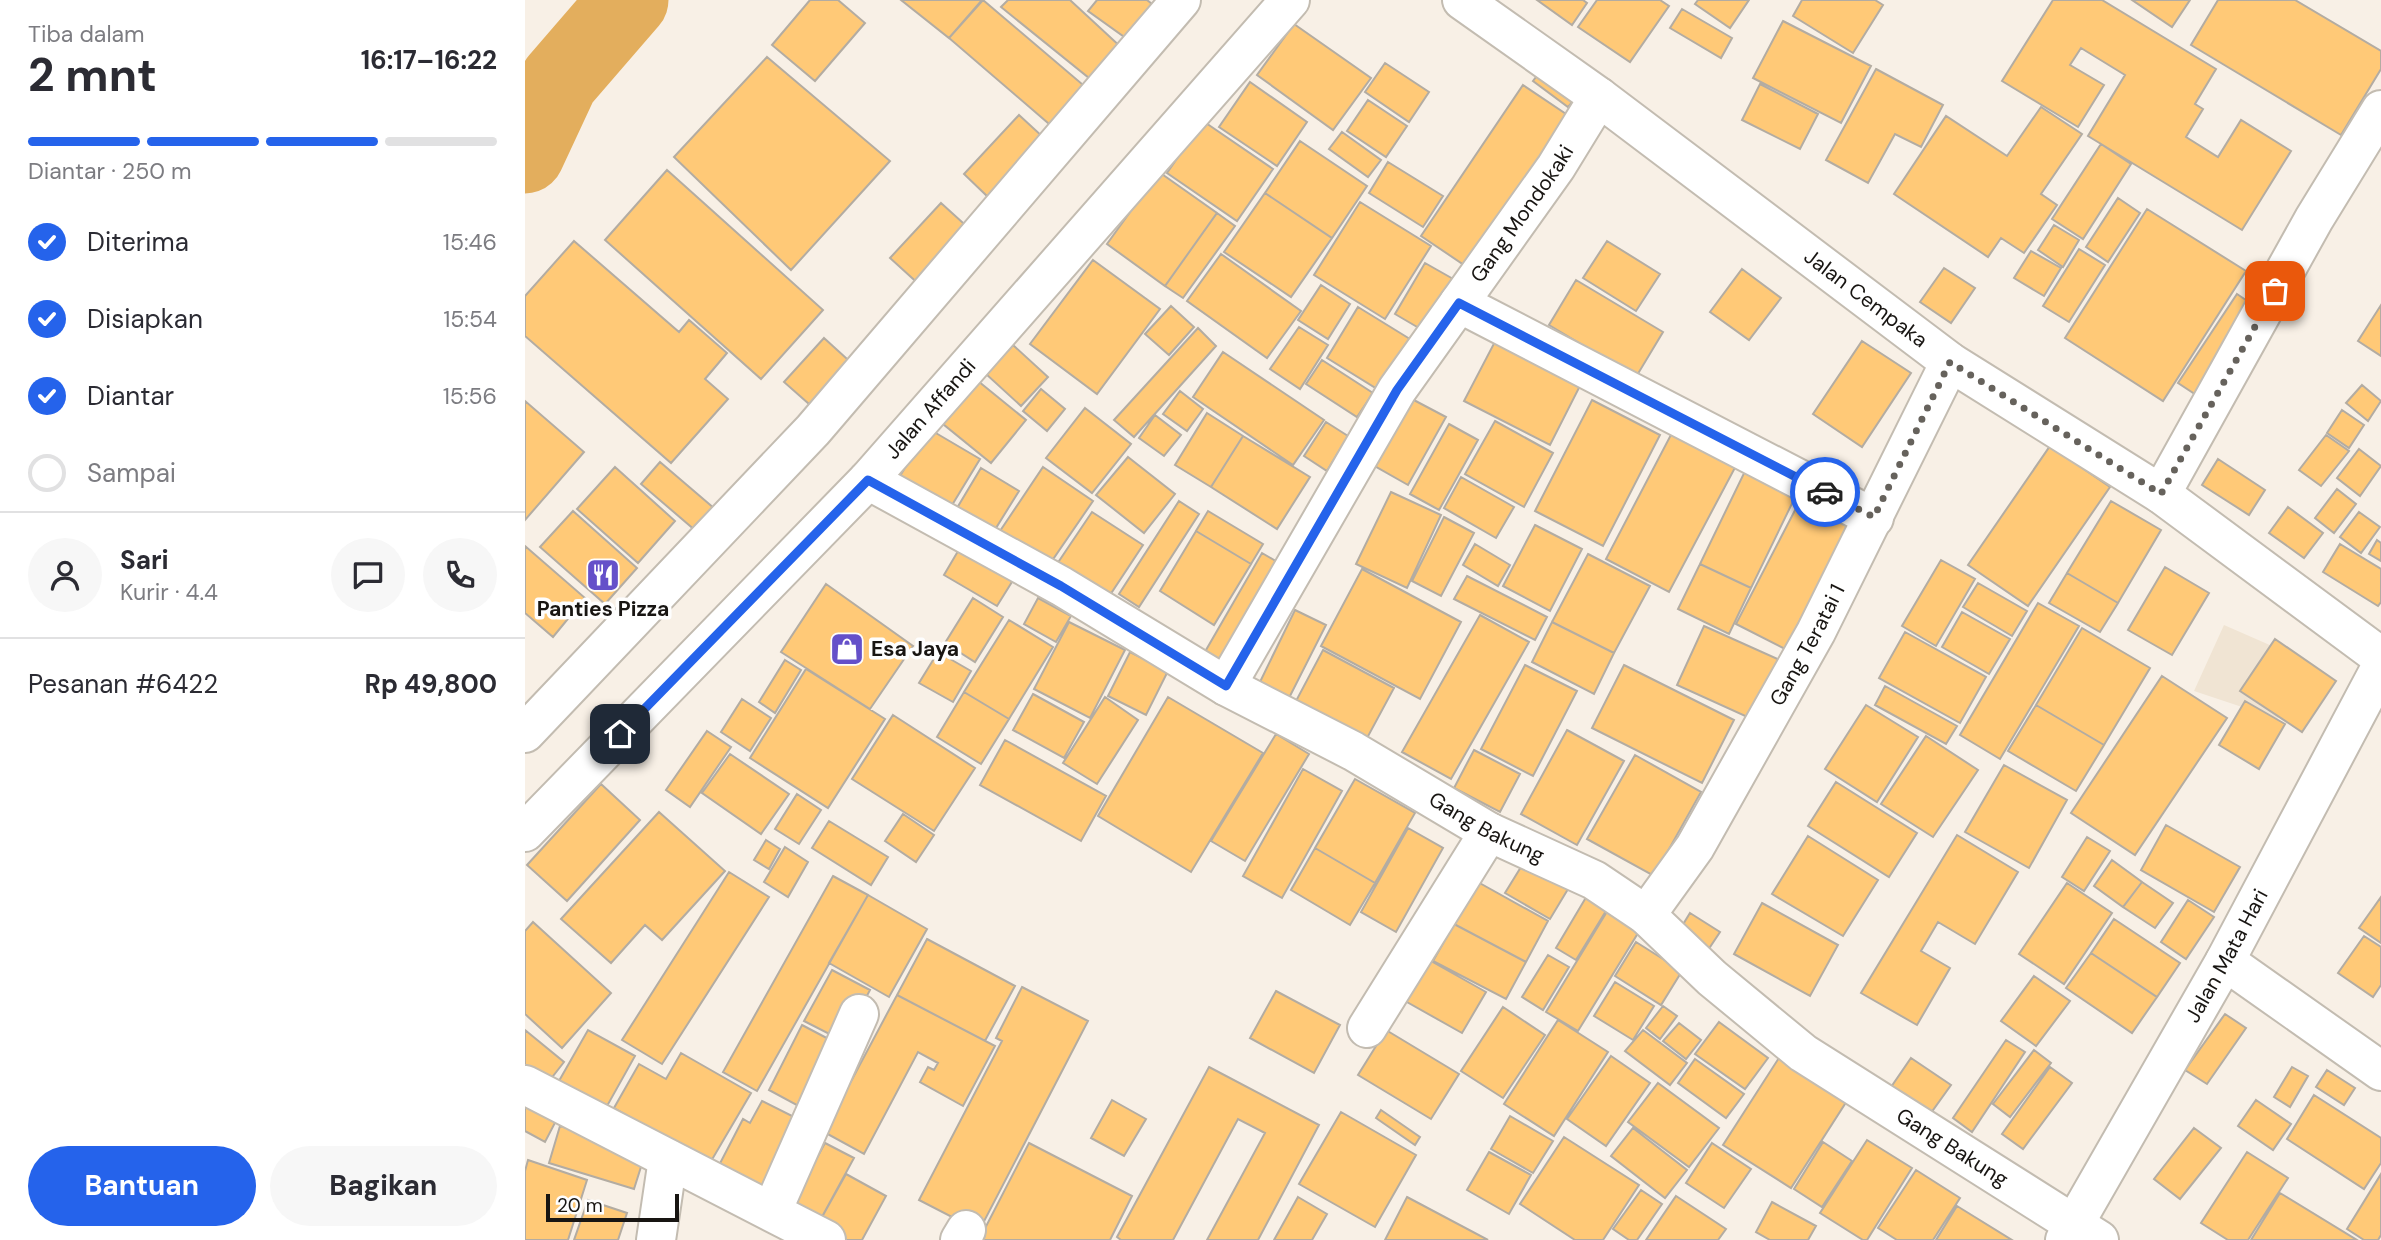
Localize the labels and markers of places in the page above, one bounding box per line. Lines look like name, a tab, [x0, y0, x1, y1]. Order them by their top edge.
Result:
pin	[2245, 261, 2305, 321]
restaurant icon: Panties Pizza	[584, 556, 622, 594]
place label: Panties Pizza	[537, 595, 669, 623]
shop icon: Esa Jaya	[828, 630, 866, 668]
place label: Esa Jaya	[871, 635, 959, 663]
pin	[590, 704, 650, 764]

